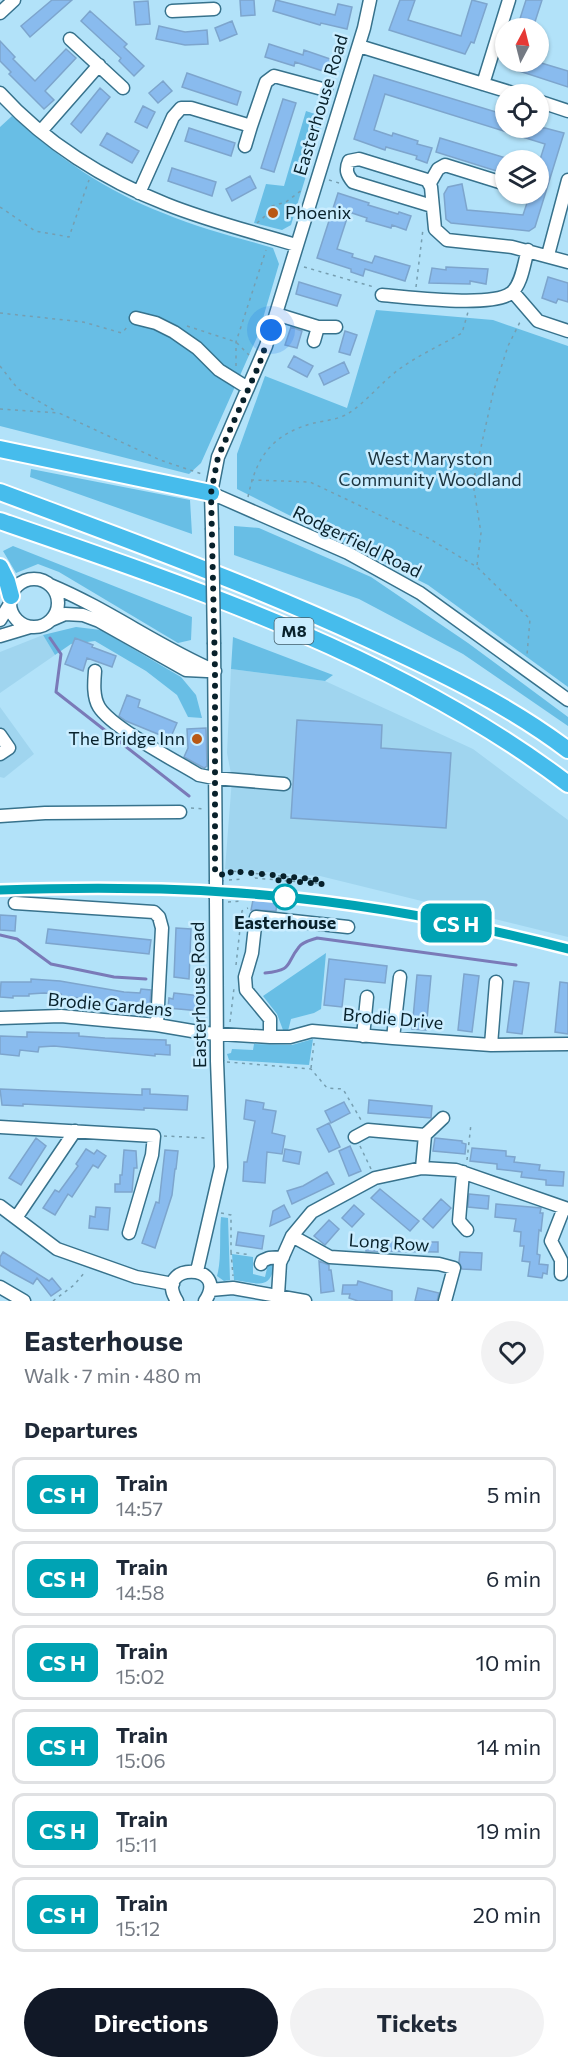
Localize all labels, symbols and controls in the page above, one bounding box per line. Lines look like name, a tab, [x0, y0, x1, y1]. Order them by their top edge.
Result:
north arrow	[495, 18, 549, 72]
map controls	[495, 18, 549, 204]
street label: Easterhouse Road	[288, 31, 352, 178]
button: locate	[495, 84, 549, 138]
button: layers	[495, 150, 549, 204]
place label: Phoenix	[285, 201, 352, 223]
marker: Phoenix	[266, 206, 280, 220]
your location	[256, 315, 286, 345]
park label: West Maryston Community Woodland	[338, 447, 522, 490]
street label: Rodgerfield Road	[289, 500, 425, 582]
road number: M8	[274, 618, 314, 644]
place label: The Bridge Inn	[68, 727, 185, 749]
marker: The Bridge Inn	[190, 732, 204, 746]
marker: Easterhouse	[272, 884, 298, 910]
line badge: CS H	[414, 904, 498, 942]
place label: Easterhouse	[234, 911, 336, 933]
text: CS H	[433, 911, 479, 936]
street label: Easterhouse Road	[186, 922, 210, 1068]
street label: Brodie Gardens	[47, 988, 173, 1020]
street label: Brodie Drive	[342, 1003, 444, 1033]
street label: Long Row	[348, 1228, 430, 1256]
button: heart	[481, 1321, 544, 1384]
text: Easterhouse	[24, 1323, 183, 1357]
text: Walk · 7 min · 480 m	[24, 1363, 201, 1387]
text: Departures	[24, 1416, 138, 1443]
text: Train	[116, 1469, 168, 1496]
text: 5 min	[487, 1481, 541, 1508]
text: CS H	[39, 1482, 86, 1507]
text: 14:57	[116, 1496, 163, 1520]
text: Train	[116, 1553, 168, 1580]
text: 6 min	[486, 1565, 541, 1592]
text: CS H	[39, 1566, 86, 1591]
text: 14:58	[116, 1580, 165, 1604]
text: Train	[116, 1637, 168, 1664]
text: 10 min	[476, 1649, 541, 1676]
text: CS H	[39, 1650, 86, 1675]
text: 15:02	[116, 1664, 165, 1688]
text: Train	[116, 1721, 168, 1748]
text: 14 min	[477, 1733, 541, 1760]
text: CS H	[39, 1734, 86, 1759]
text: 15:06	[116, 1748, 166, 1772]
text: Train	[116, 1805, 168, 1832]
text: 19 min	[477, 1817, 541, 1844]
text: CS H	[39, 1818, 86, 1843]
text: 15:11	[116, 1832, 158, 1856]
text: Train	[116, 1889, 168, 1916]
text: 20 min	[473, 1901, 541, 1928]
text: CS H	[39, 1902, 86, 1927]
text: 15:12	[116, 1916, 160, 1940]
button: Directions	[24, 1988, 278, 2057]
button: Tickets	[290, 1988, 544, 2057]

